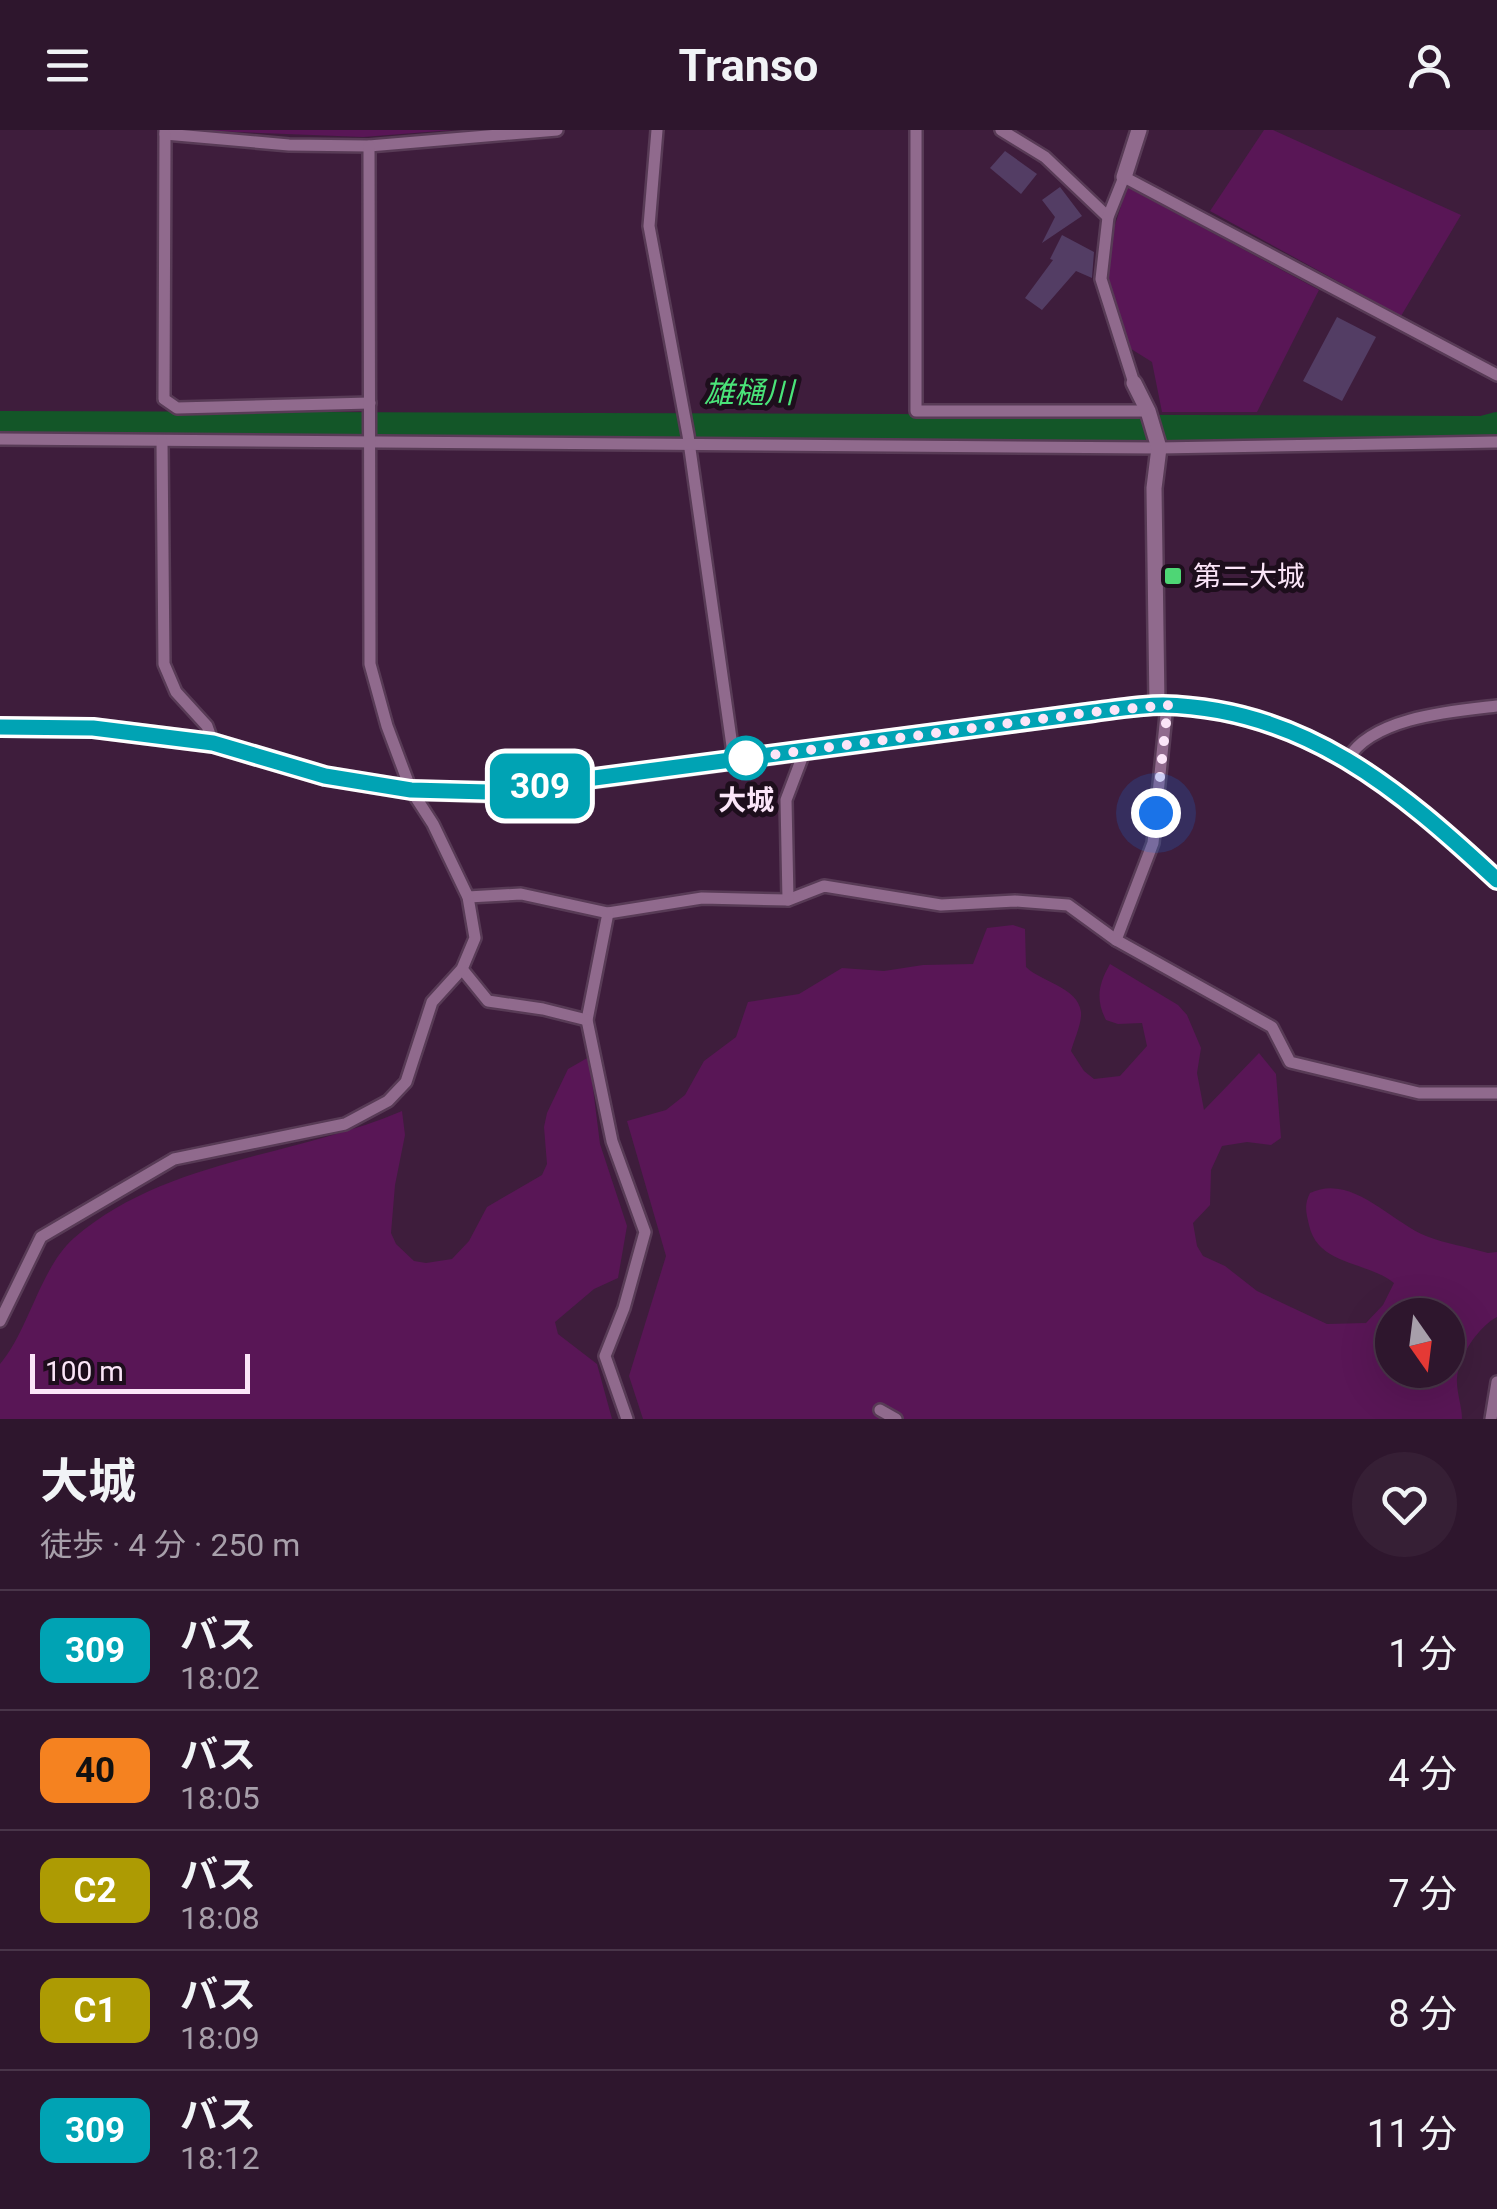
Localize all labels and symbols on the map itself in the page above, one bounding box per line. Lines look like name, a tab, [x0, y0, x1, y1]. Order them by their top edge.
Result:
water label: 雄樋川	[704, 375, 797, 410]
place label: 第二大城	[1193, 560, 1305, 593]
marker: 第二大城	[1162, 565, 1184, 587]
marker: 大城	[725, 737, 767, 779]
line badge: 309	[482, 754, 598, 818]
place label: 大城	[718, 784, 774, 817]
your location	[1131, 788, 1181, 838]
north arrow	[1375, 1298, 1465, 1388]
scale bar	[30, 1349, 250, 1394]

